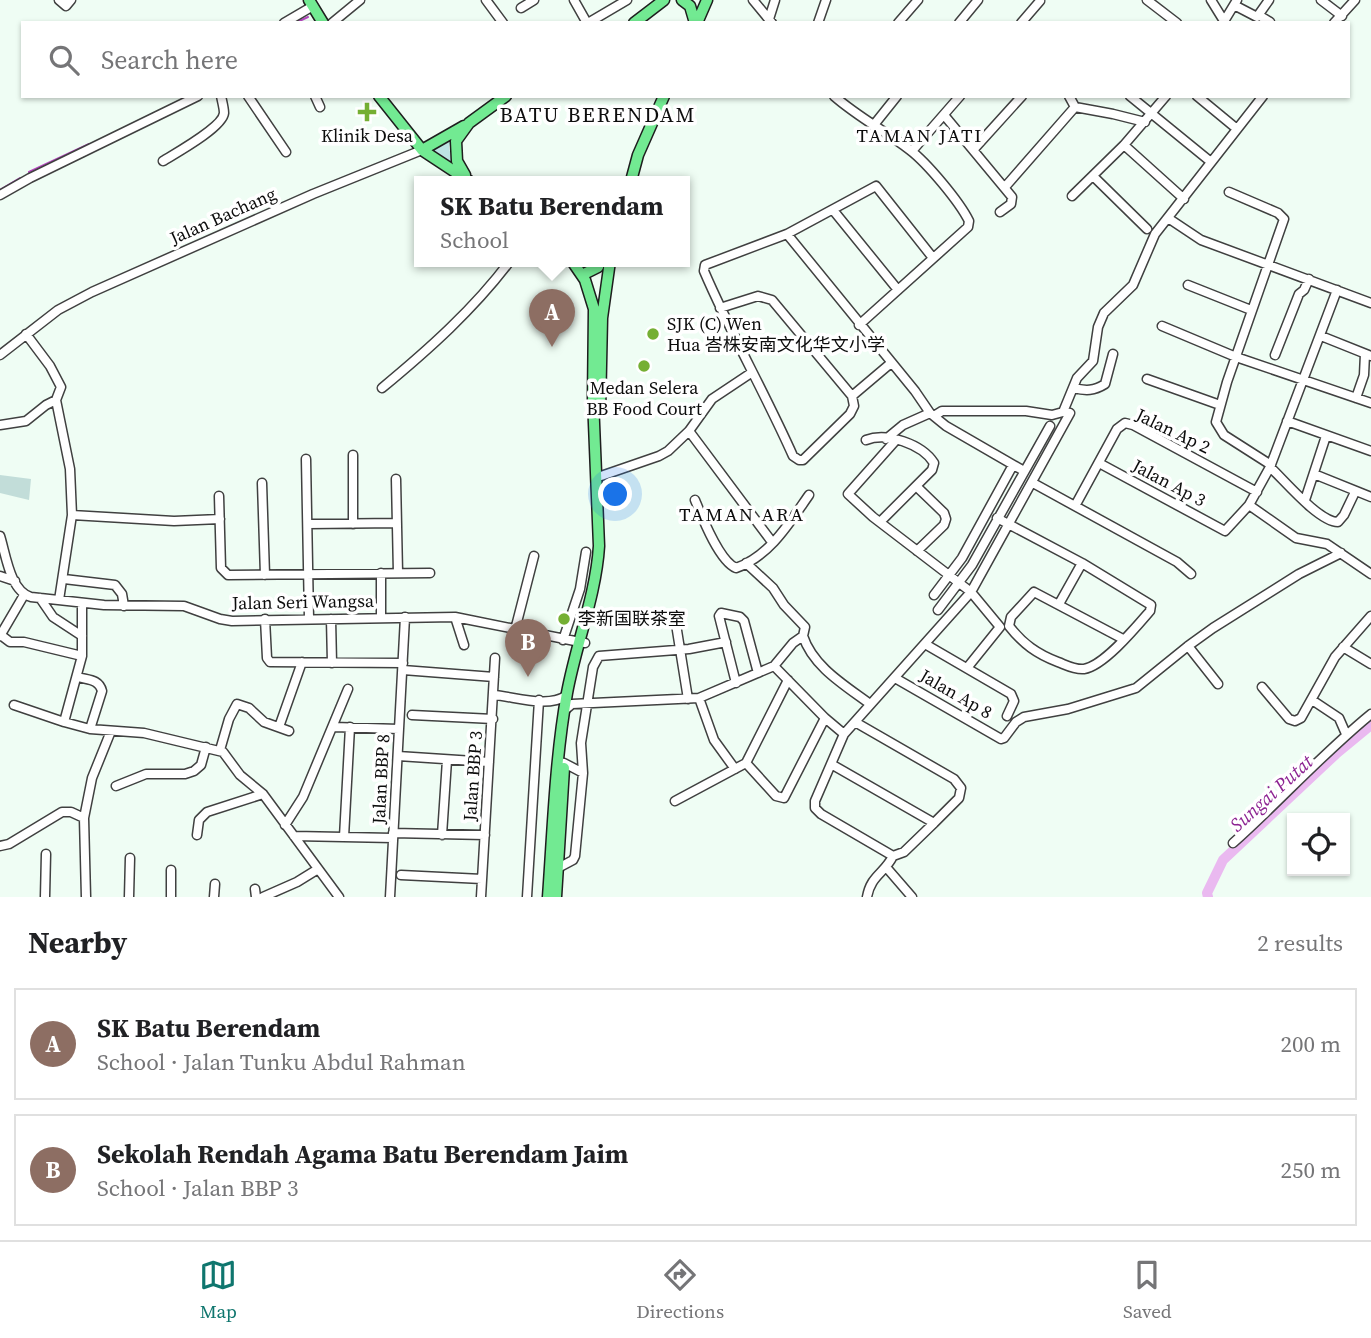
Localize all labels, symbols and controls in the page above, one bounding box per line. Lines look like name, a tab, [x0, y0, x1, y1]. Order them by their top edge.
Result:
search box	[21, 21, 1350, 98]
icon: search	[45, 41, 83, 79]
text: Search here	[101, 42, 238, 78]
district label: BATU BERENDAM	[499, 100, 697, 129]
marker: Klinik Desa	[357, 102, 377, 122]
district label: TAMAN JATI	[857, 122, 983, 148]
place label: Klinik Desa	[321, 123, 414, 148]
popup	[414, 176, 690, 267]
street label: Jalan Bachang	[165, 181, 280, 251]
text: SK Batu Berendam	[440, 188, 664, 224]
text: School	[440, 224, 509, 256]
pin: A	[529, 289, 575, 347]
place label: SJK (C) Wen Hua 峇株安南文化华文小学	[667, 311, 885, 357]
marker: SJK (C) Wen Hua 峇株安南文化华文小学	[645, 326, 661, 342]
marker: Medan Selera BB Food Court	[636, 358, 652, 374]
place label: Medan Selera BB Food Court	[586, 375, 702, 421]
street label: Jalan Ap 2	[1131, 401, 1215, 459]
street label: Jalan Ap 3	[1127, 452, 1210, 512]
your location	[598, 477, 632, 511]
district label: TAMAN ARA	[679, 501, 805, 527]
street label: Jalan Seri Wangsa	[231, 588, 375, 615]
place label: 李新国联茶室	[578, 606, 686, 631]
marker: 李新国联茶室	[556, 611, 572, 627]
pin: B	[505, 619, 551, 677]
street label: Jalan Ap 8	[915, 662, 997, 724]
street label: Jalan BBP 3	[457, 730, 488, 823]
street label: Jalan BBP 8	[366, 733, 395, 826]
water label: Sungai Putat	[1224, 748, 1319, 837]
map controls	[1287, 813, 1350, 876]
button: locate	[1287, 813, 1350, 876]
text: Nearby	[28, 922, 127, 963]
text: 2 results	[1257, 927, 1343, 959]
text: SK Batu Berendam	[97, 1010, 320, 1046]
text: A	[45, 1028, 61, 1060]
text: 200 m	[1280, 1028, 1341, 1060]
text: School · Jalan Tunku Abdul Rahman	[97, 1046, 466, 1078]
text: Sekolah Rendah Agama Batu Berendam Jaim	[97, 1136, 628, 1172]
text: B	[46, 1154, 60, 1186]
text: 250 m	[1280, 1154, 1341, 1186]
text: School · Jalan BBP 3	[97, 1172, 299, 1204]
tab: Map	[199, 1256, 237, 1324]
tab: Directions	[636, 1256, 724, 1324]
tab: Saved	[1123, 1256, 1172, 1324]

